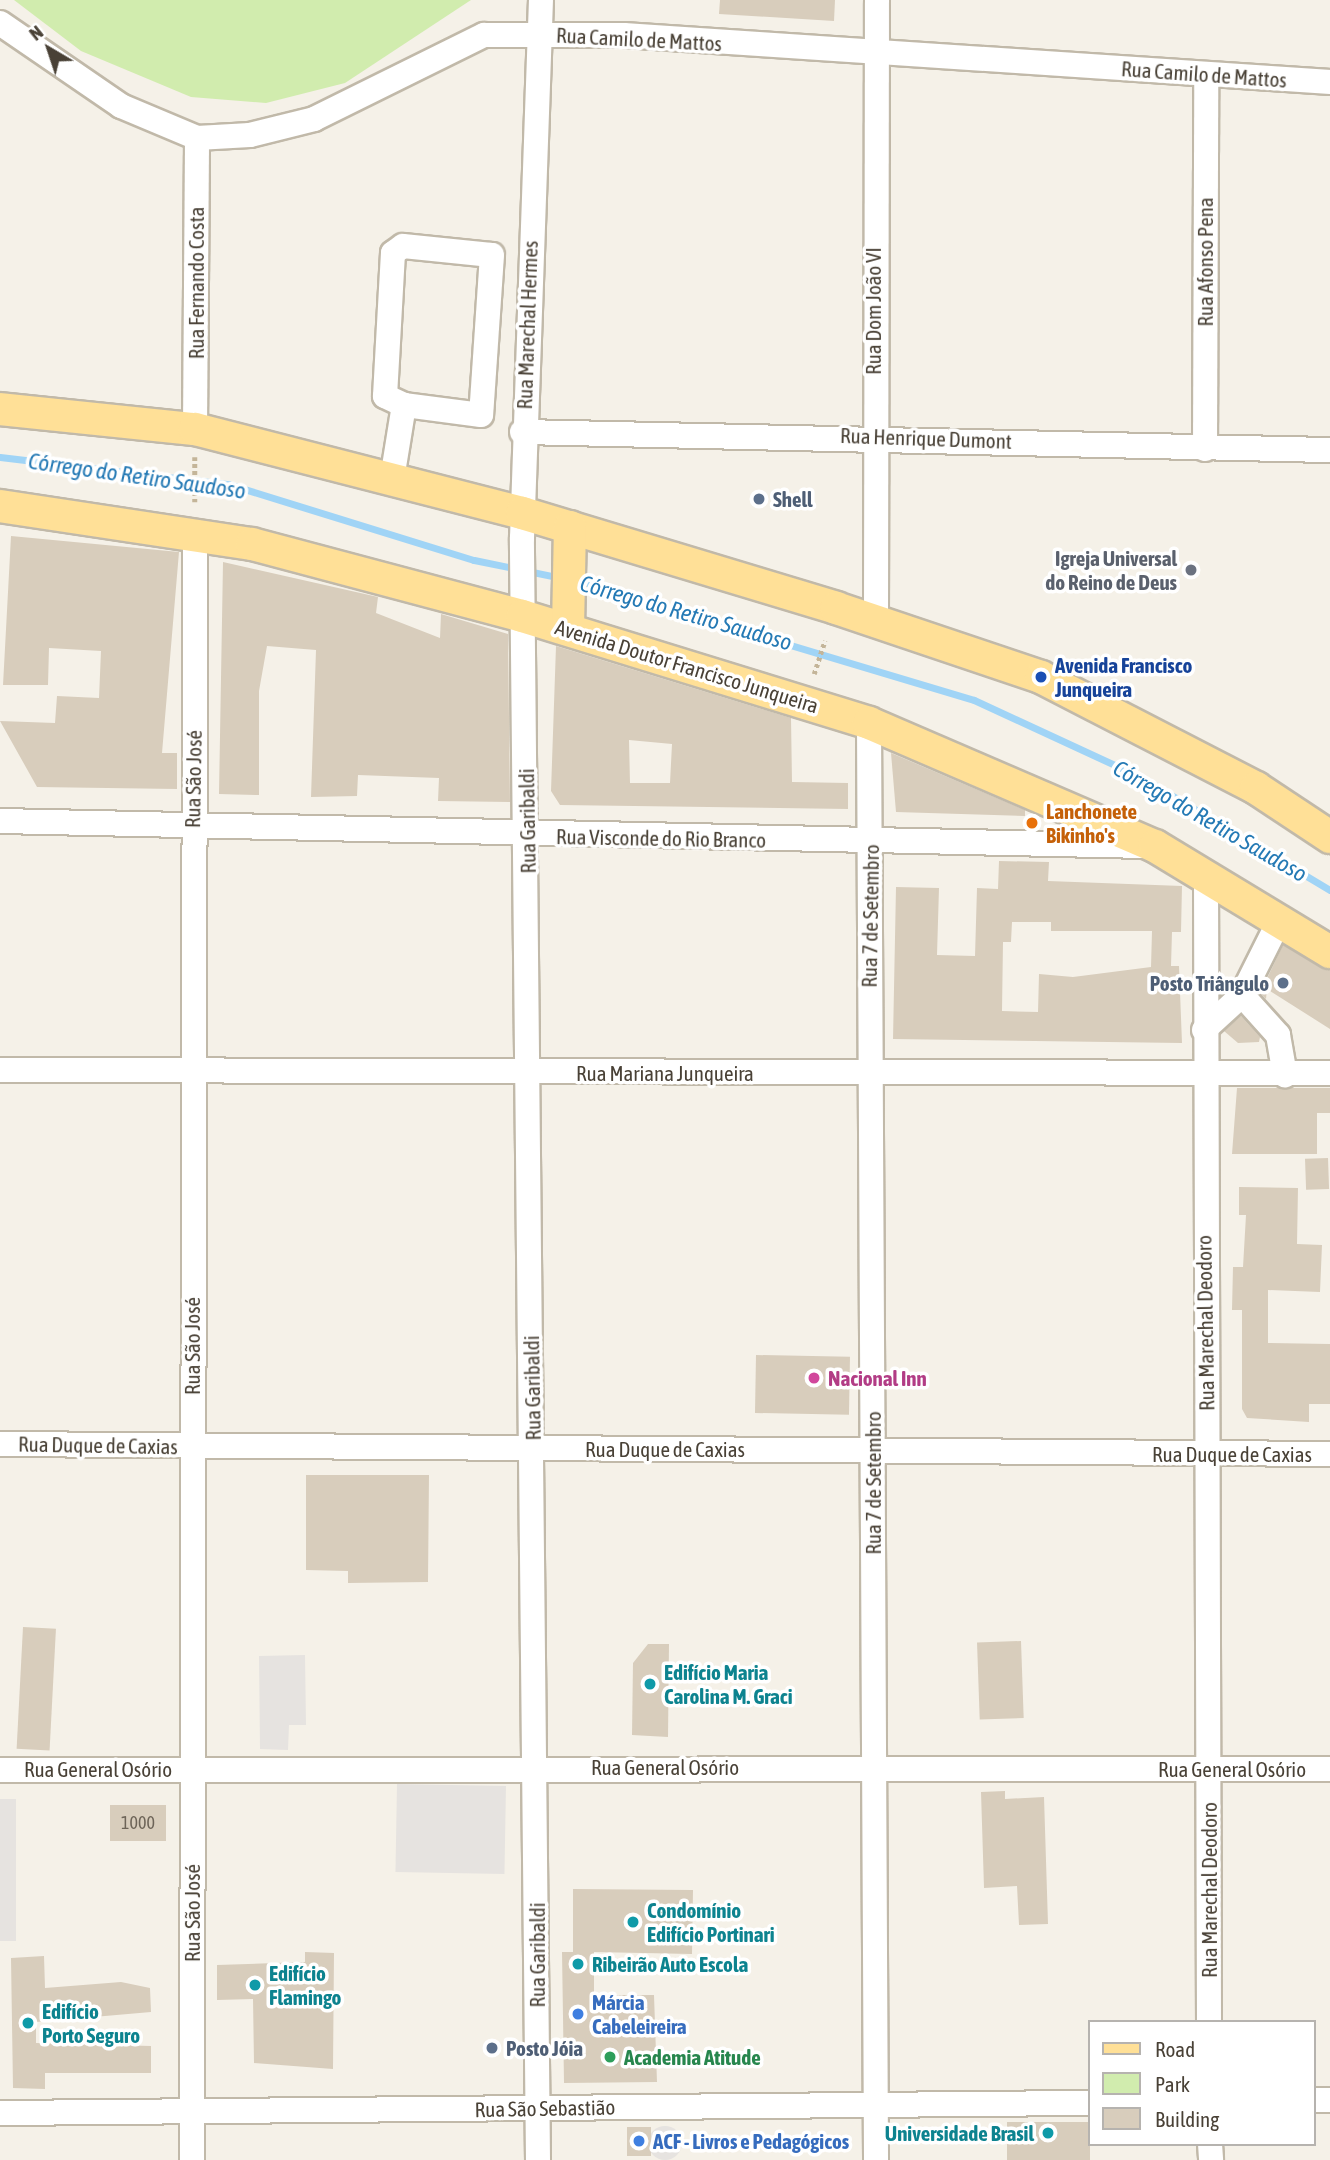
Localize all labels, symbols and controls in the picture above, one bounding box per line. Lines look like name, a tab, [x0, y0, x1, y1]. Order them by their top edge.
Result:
north arrow	[14, 14, 84, 84]
text: N	[25, 21, 47, 45]
street label: Rua Camilo de Mattos	[555, 22, 723, 56]
street label: Rua Camilo de Mattos	[1120, 56, 1288, 92]
street label: Rua Afonso Pena	[1192, 197, 1218, 327]
street label: Rua Fernando Costa	[183, 207, 209, 359]
street label: Rua Marechal Hermes	[511, 240, 543, 410]
street label: Rua Dom João VI	[860, 247, 886, 375]
street label: Rua Henrique Dumont	[840, 422, 1012, 454]
water label: Córrego do Retiro Saudoso	[27, 447, 247, 505]
place label: Shell	[773, 486, 813, 512]
marker: Shell	[751, 491, 767, 507]
place label: Igreja Universal do Reino de Deus	[1045, 545, 1177, 595]
marker: Igreja Universal do Reino de Deus	[1183, 562, 1199, 578]
water label: Córrego do Retiro Saudoso	[577, 570, 795, 656]
street label: Avenida Doutor Francisco Junqueira	[552, 614, 822, 718]
place label: Avenida Francisco Junqueira	[1055, 652, 1192, 702]
marker: Avenida Francisco Junqueira	[1033, 669, 1049, 685]
street label: Rua São José	[180, 730, 206, 828]
water label: Córrego do Retiro Saudoso	[1108, 754, 1312, 888]
street label: Rua Garibaldi	[513, 768, 541, 874]
place label: Lanchonete Bikinho's	[1046, 798, 1137, 848]
marker: Lanchonete Bikinho's	[1024, 815, 1040, 831]
street label: Rua Visconde do Rio Branco	[556, 824, 766, 852]
street label: Rua 7 de Setembro	[856, 844, 884, 988]
place label: Posto Triângulo	[1150, 970, 1269, 996]
marker: Posto Triângulo	[1275, 975, 1291, 991]
street label: Rua Mariana Junqueira	[576, 1060, 754, 1086]
street label: Rua Marechal Deodoro	[1191, 1235, 1219, 1411]
street label: Rua São José	[179, 1297, 205, 1395]
street label: Rua Garibaldi	[518, 1335, 546, 1441]
place label: Nacional Inn	[828, 1365, 927, 1391]
marker: Nacional Inn	[806, 1370, 822, 1386]
street label: Rua 7 de Setembro	[860, 1411, 886, 1555]
street label: Rua Duque de Caxias	[18, 1431, 178, 1459]
street label: Rua Duque de Caxias	[585, 1436, 745, 1462]
street label: Rua Duque de Caxias	[1152, 1441, 1312, 1467]
place label: Edifício Maria Carolina M. Graci	[664, 1659, 792, 1709]
marker: Edifício Maria Carolina M. Graci	[642, 1676, 658, 1692]
street label: Rua General Osório	[591, 1754, 739, 1780]
street label: Rua General Osório	[24, 1756, 172, 1782]
street label: Rua General Osório	[1158, 1756, 1306, 1782]
street label: Rua Marechal Deodoro	[1196, 1802, 1222, 1978]
house number: 1000	[121, 1812, 155, 1834]
street label: Rua São José	[179, 1864, 205, 1962]
place label: Condomínio Edifício Portinari	[647, 1897, 774, 1947]
street label: Rua Garibaldi	[524, 1902, 550, 2008]
marker: Condomínio Edifício Portinari	[625, 1914, 641, 1930]
place label: Ribeirão Auto Escola	[592, 1951, 748, 1977]
marker: Ribeirão Auto Escola	[570, 1956, 586, 1972]
place label: Edifício Flamingo	[269, 1960, 341, 2010]
marker: Edifício Flamingo	[247, 1977, 263, 1993]
place label: Márcia Cabeleireira	[592, 1989, 687, 2039]
place label: Edifício Porto Seguro	[42, 1998, 140, 2048]
marker: Márcia Cabeleireira	[570, 2006, 586, 2022]
marker: Edifício Porto Seguro	[20, 2015, 36, 2031]
legend	[1088, 2020, 1316, 2146]
place label: Posto Jóia	[506, 2035, 583, 2061]
text: Road	[1155, 2037, 1195, 2061]
marker: Posto Jóia	[484, 2040, 500, 2056]
place label: Academia Atitude	[624, 2044, 761, 2070]
marker: Academia Atitude	[602, 2049, 618, 2065]
text: Park	[1155, 2072, 1190, 2096]
street label: Rua São Sebastião	[474, 2094, 616, 2122]
text: Building	[1155, 2107, 1219, 2131]
place label: Universidade Brasil	[885, 2120, 1034, 2146]
marker: Universidade Brasil	[1040, 2125, 1056, 2141]
place label: ACF - Livros e Pedagógicos	[653, 2128, 849, 2154]
marker: ACF - Livros e Pedagógicos	[631, 2133, 647, 2149]

